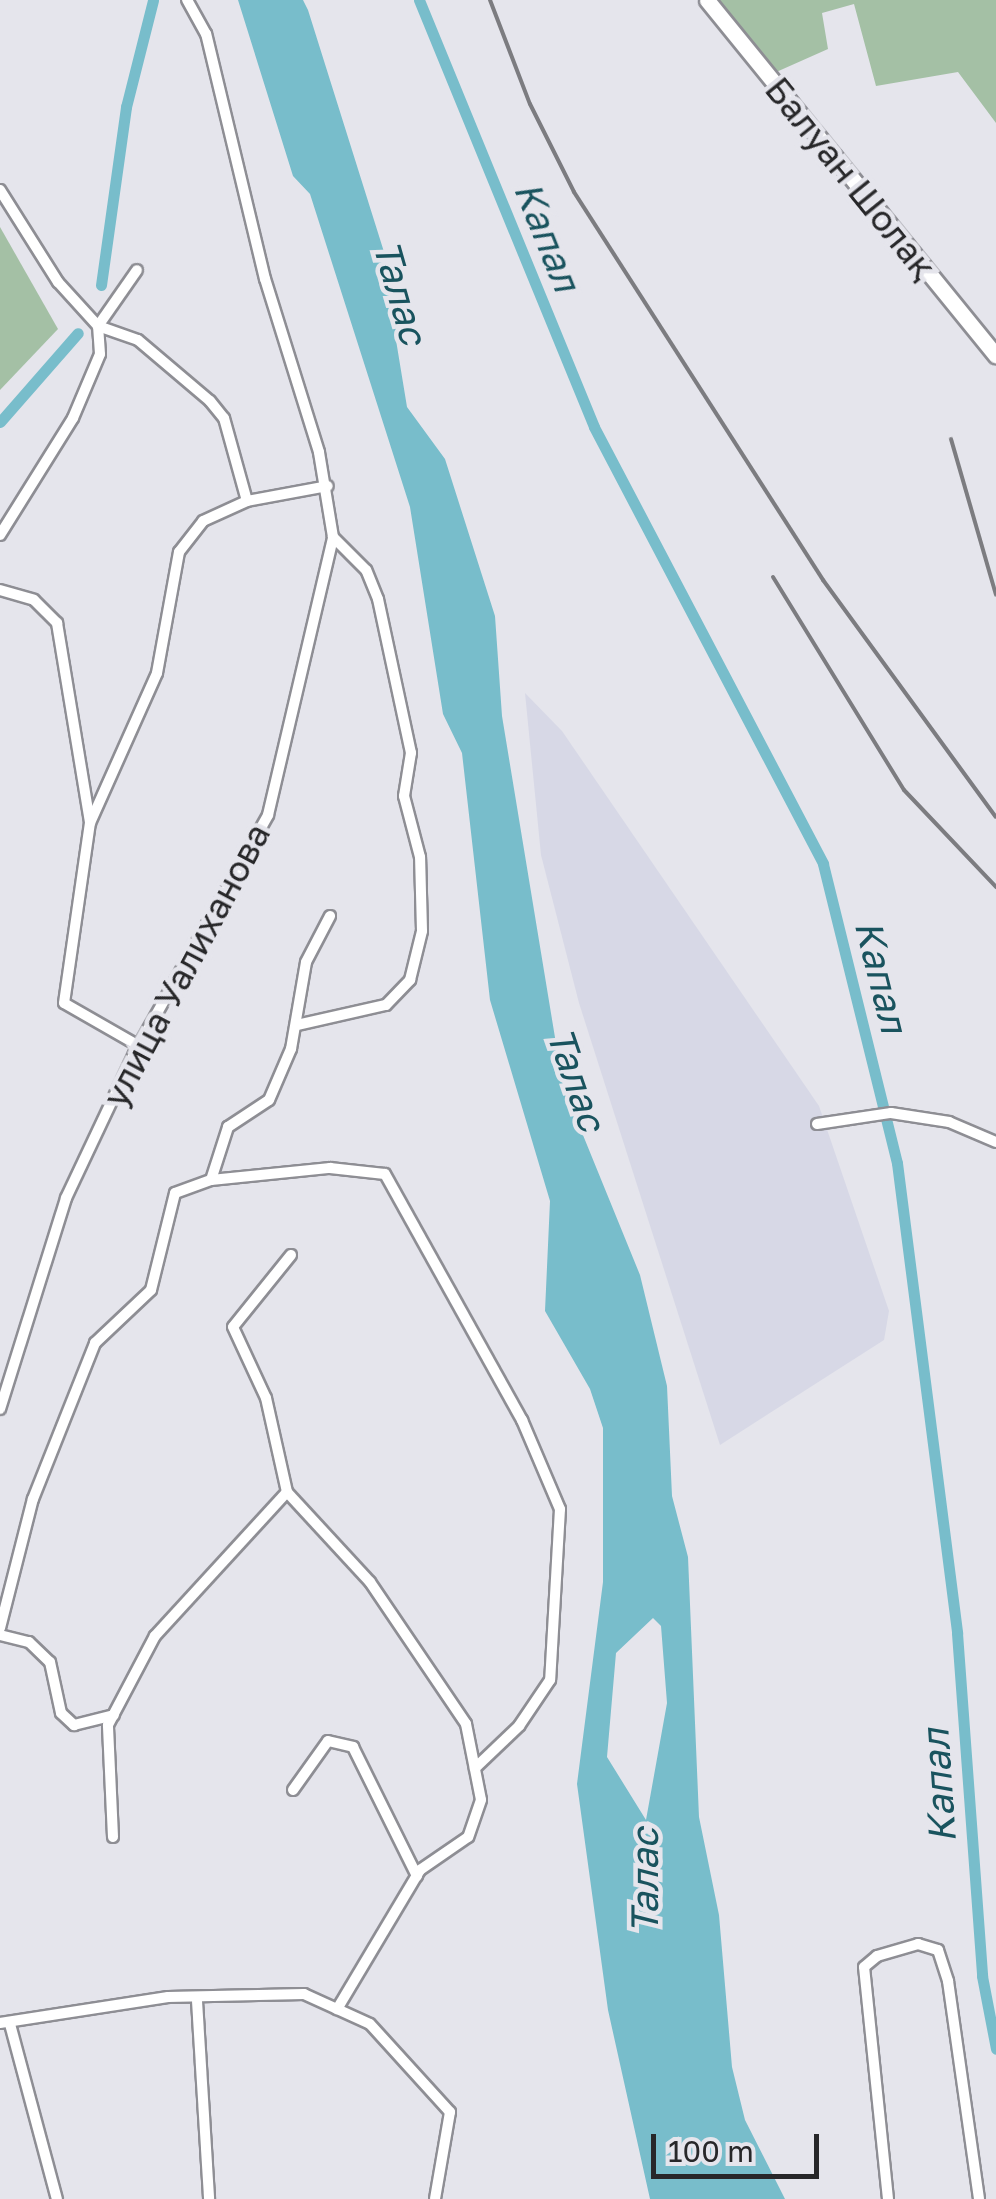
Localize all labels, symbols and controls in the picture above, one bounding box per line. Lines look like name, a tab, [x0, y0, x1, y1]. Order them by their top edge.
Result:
street label: Балуан Шолақ	[757, 69, 945, 287]
water label: Капал	[505, 175, 591, 297]
water label: Талас	[364, 235, 438, 349]
street label: улица Уалиханова	[94, 816, 278, 1114]
water label: Капал	[846, 915, 918, 1037]
water label: Талас	[538, 1021, 616, 1137]
water label: Капал	[911, 1727, 965, 1845]
water label: Талас	[621, 1828, 667, 1934]
scale bar	[656, 2114, 824, 2176]
text: 100 m	[668, 2133, 754, 2169]

